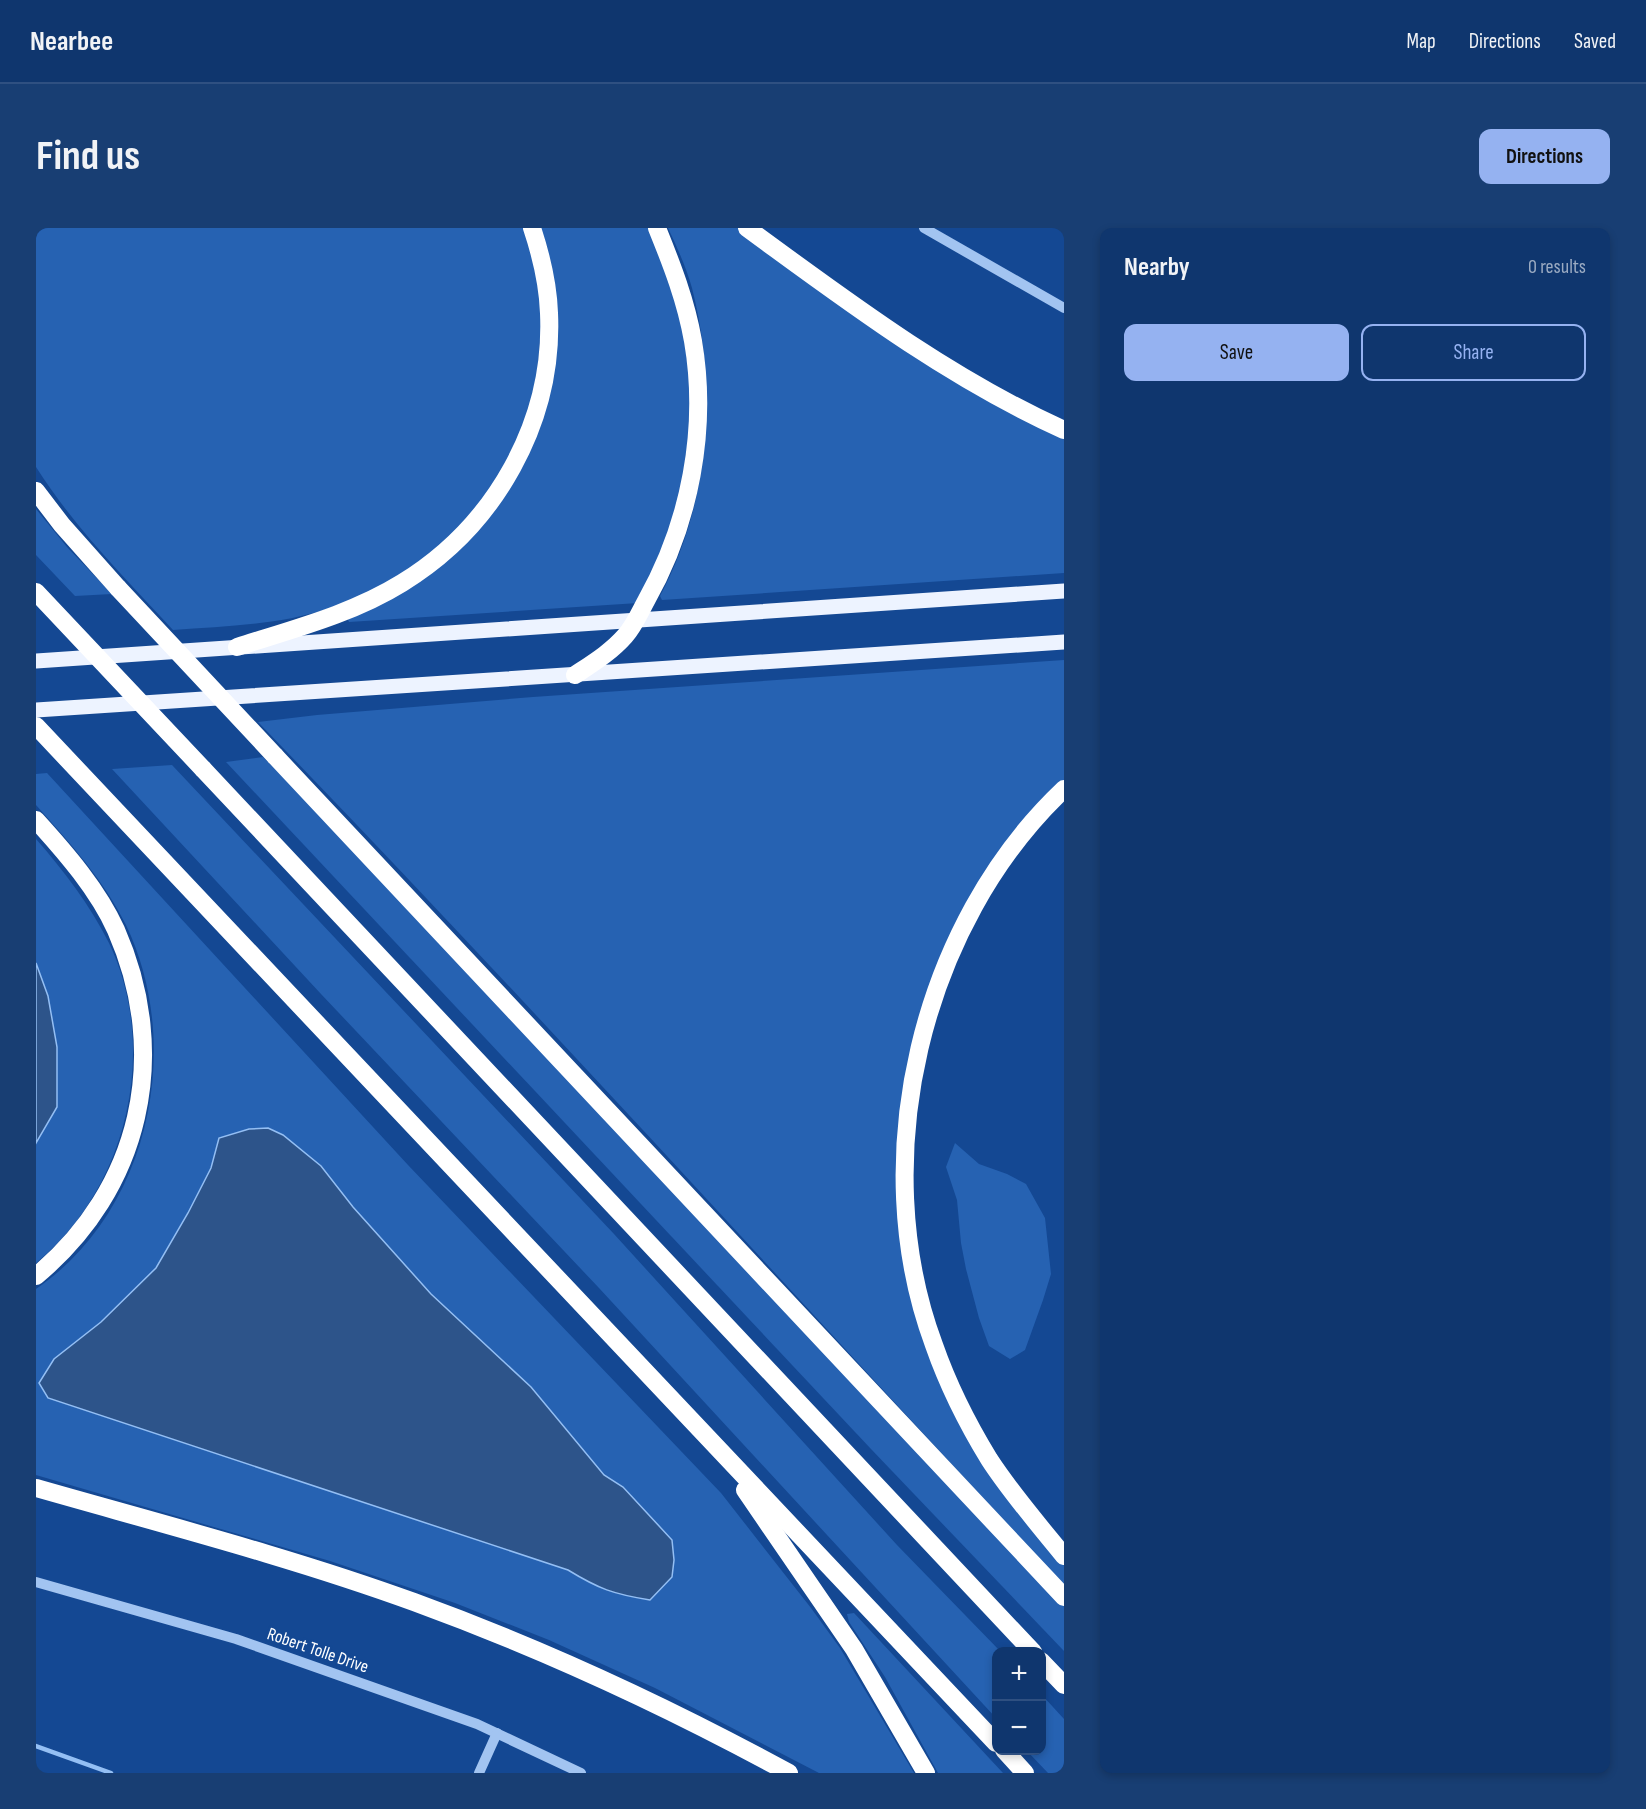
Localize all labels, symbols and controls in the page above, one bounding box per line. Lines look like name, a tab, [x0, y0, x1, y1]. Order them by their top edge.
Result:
text: Nearbee	[30, 25, 113, 58]
text: Map	[1406, 29, 1436, 54]
text: Directions	[1469, 29, 1541, 54]
text: Saved	[1574, 29, 1616, 54]
button: Directions	[1479, 129, 1610, 184]
text: Find us	[36, 131, 140, 182]
text: Nearby	[1124, 252, 1190, 283]
text: 0 results	[1528, 255, 1586, 279]
button: Save	[1124, 324, 1349, 381]
button: Share	[1361, 324, 1586, 381]
street label: Robert Tolle Drive	[264, 1623, 371, 1678]
map controls	[992, 1647, 1046, 1755]
button: +	[992, 1647, 1046, 1701]
button: −	[992, 1701, 1046, 1755]

